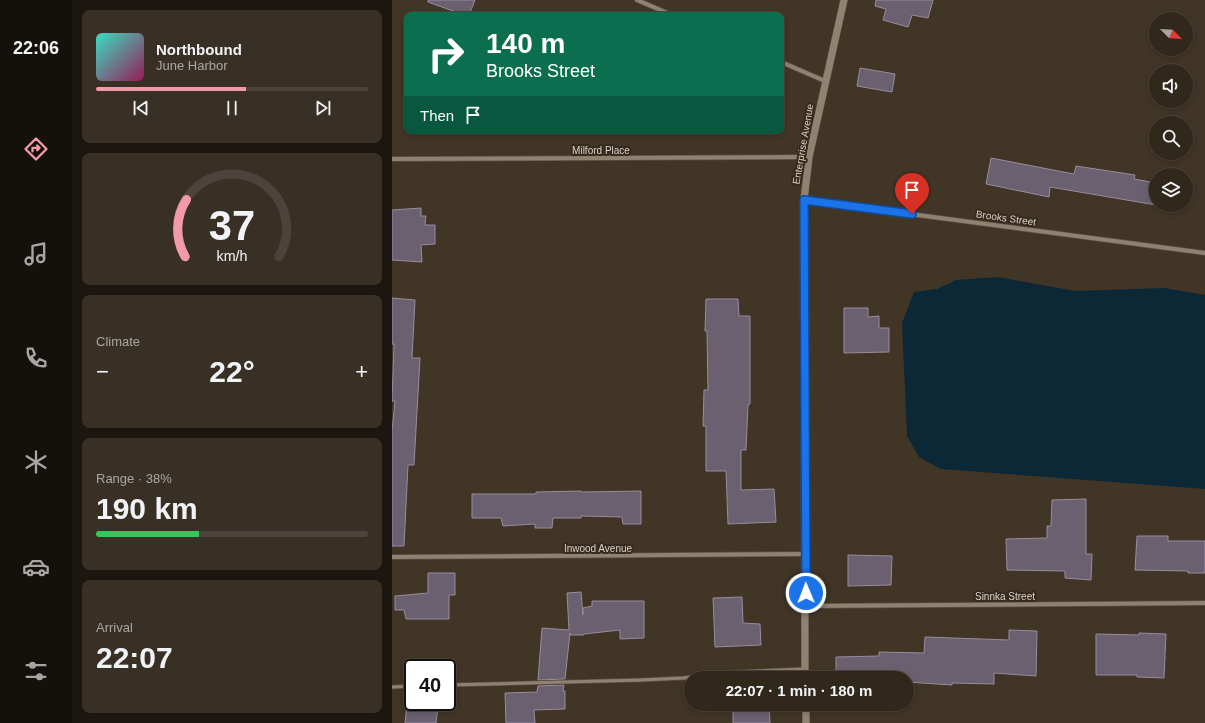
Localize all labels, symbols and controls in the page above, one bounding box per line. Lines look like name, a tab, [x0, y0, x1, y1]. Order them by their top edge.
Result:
north arrow	[1149, 12, 1193, 56]
map controls	[1149, 12, 1193, 212]
icon: right	[420, 28, 472, 80]
text: 140 m	[486, 28, 565, 59]
text: 22:06	[13, 38, 59, 58]
text: Northbound	[156, 41, 242, 58]
text: June Harbor	[156, 58, 228, 73]
text: Brooks Street	[486, 61, 595, 81]
button: sound	[1149, 64, 1193, 108]
icon: previous	[130, 97, 152, 119]
icon: pause	[221, 97, 243, 119]
icon: next	[312, 97, 334, 119]
street label: Enterprise Avenue	[791, 102, 816, 185]
icon: arrive	[462, 104, 484, 126]
text: Then	[420, 107, 454, 124]
button: search	[1149, 116, 1193, 160]
icon: directions	[22, 135, 50, 163]
street label: Milford Place	[572, 145, 630, 156]
button: layers	[1149, 168, 1193, 212]
pin	[895, 173, 929, 214]
icon: arrive	[901, 179, 923, 201]
text: 37	[209, 202, 255, 249]
street label: Brooks Street	[975, 208, 1037, 228]
icon: music	[22, 240, 50, 268]
text: km/h	[217, 247, 248, 263]
text: Climate	[96, 334, 140, 349]
icon: phone	[22, 344, 50, 372]
text: 22°	[209, 355, 255, 388]
text: −	[96, 359, 109, 384]
text: +	[355, 359, 368, 384]
icon: climate	[22, 448, 50, 476]
text: Range · 38%	[96, 471, 172, 486]
text: 190 km	[96, 492, 198, 525]
street label: Inwood Avenue	[564, 543, 633, 554]
icon: car	[22, 553, 50, 581]
position arrow	[785, 572, 827, 614]
street label: Sinnka Street	[975, 591, 1035, 602]
text: Arrival	[96, 620, 133, 635]
text: 22:07	[96, 641, 173, 674]
icon: filters	[22, 657, 50, 685]
speed limit sign: 40	[404, 659, 456, 711]
text: 22:07 · 1 min · 180 m	[726, 682, 872, 699]

